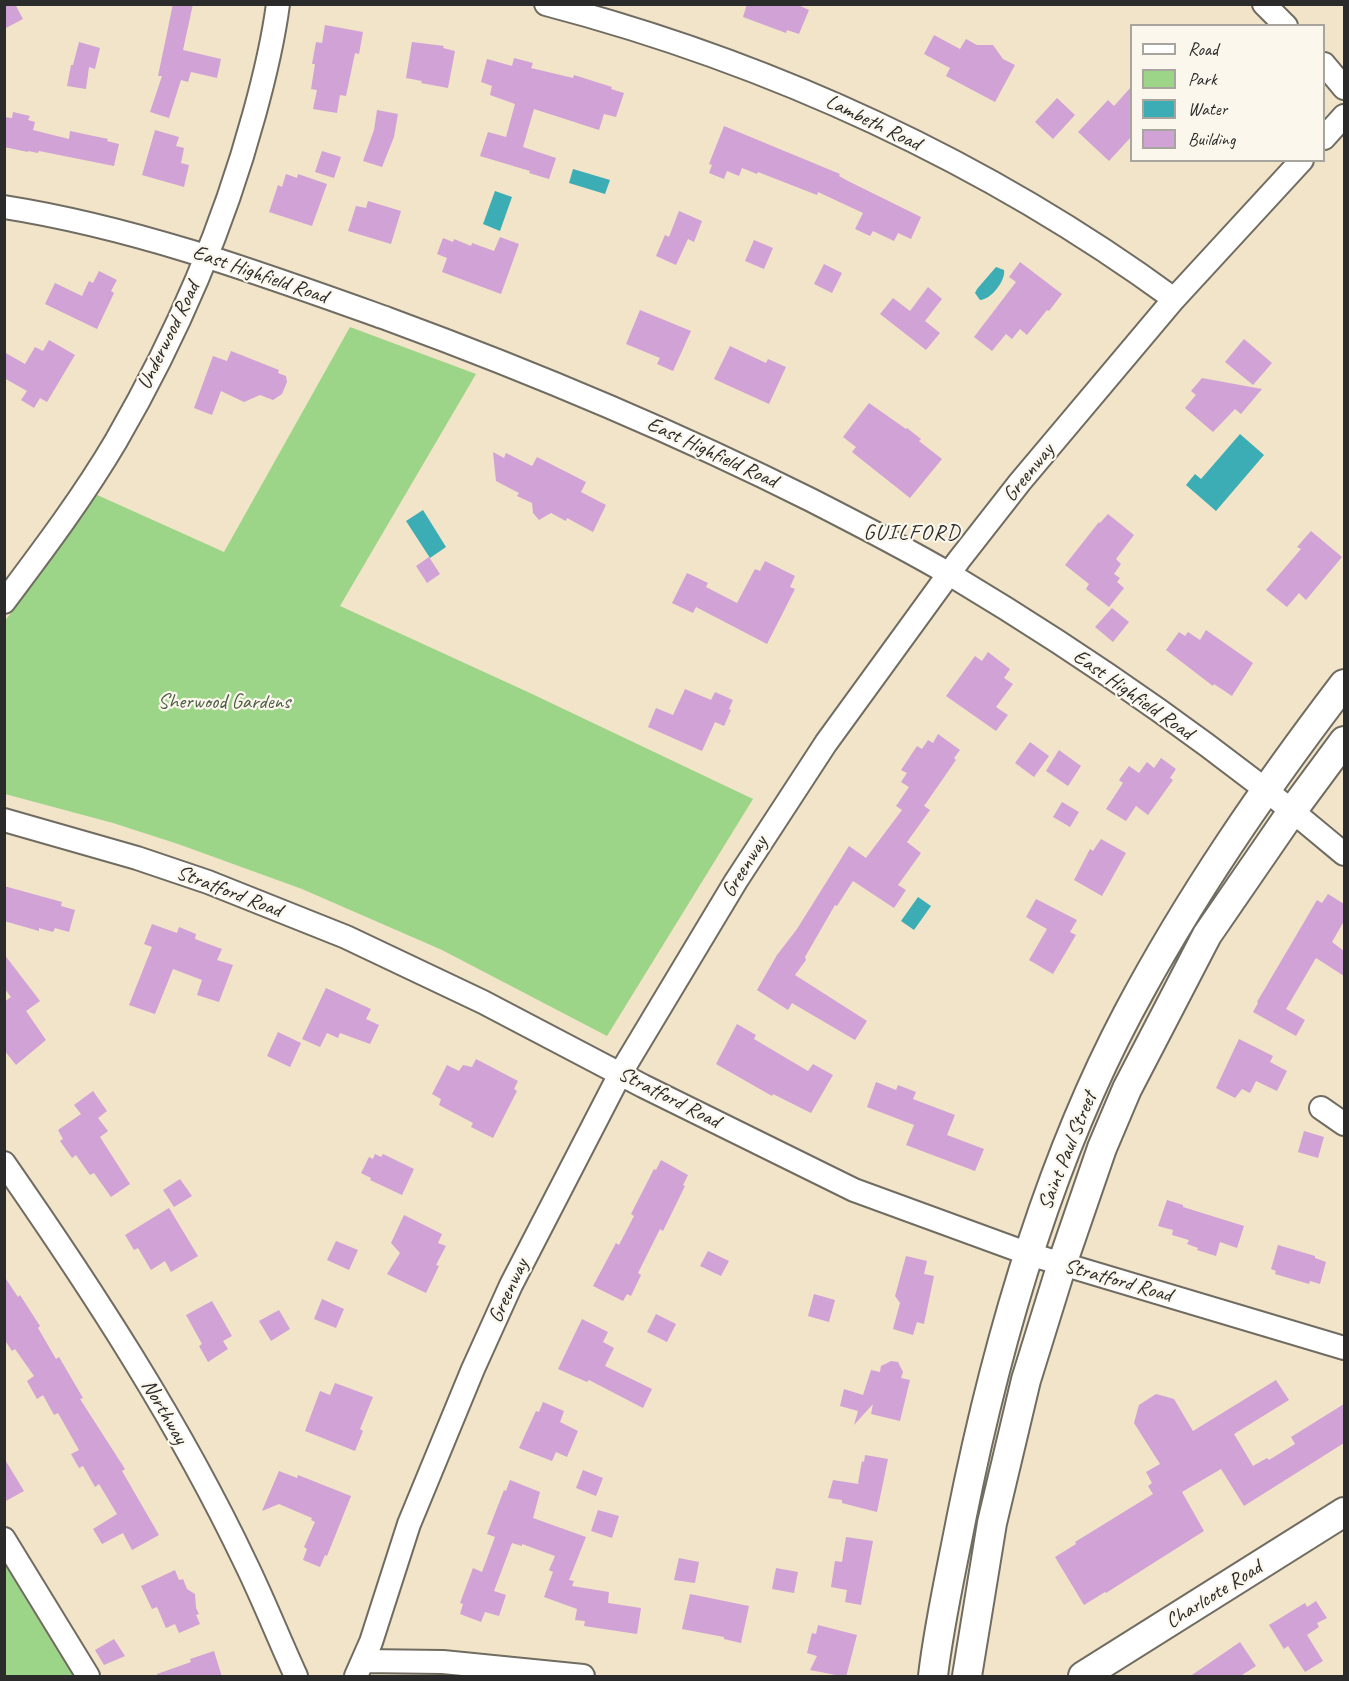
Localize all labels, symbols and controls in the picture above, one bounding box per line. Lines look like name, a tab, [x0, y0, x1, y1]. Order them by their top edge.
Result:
legend	[1130, 24, 1325, 162]
text: Road	[1188, 38, 1218, 60]
text: Park	[1188, 68, 1217, 90]
street label: Lambeth Road	[821, 89, 925, 157]
text: Water	[1188, 98, 1227, 120]
text: Building	[1188, 128, 1235, 150]
street label: East Highfield Road	[189, 240, 331, 310]
street label: Underwood Road	[132, 278, 206, 394]
street label: East Highfield Road	[643, 412, 781, 494]
street label: Greenway	[998, 439, 1060, 507]
district label: GUILFORD	[864, 520, 960, 546]
street label: East Highfield Road	[1068, 644, 1198, 746]
park label: Sherwood Gardens	[158, 689, 290, 715]
street label: Greenway	[716, 832, 774, 902]
street label: Stratford Road	[173, 860, 285, 924]
street label: Stratford Road	[614, 1062, 724, 1134]
street label: Saint Paul Street	[1033, 1088, 1103, 1214]
street label: Stratford Road	[1061, 1254, 1175, 1308]
street label: Greenway	[483, 1255, 535, 1327]
street label: Northway	[135, 1375, 193, 1449]
street label: Charlcote Road	[1161, 1555, 1267, 1635]

